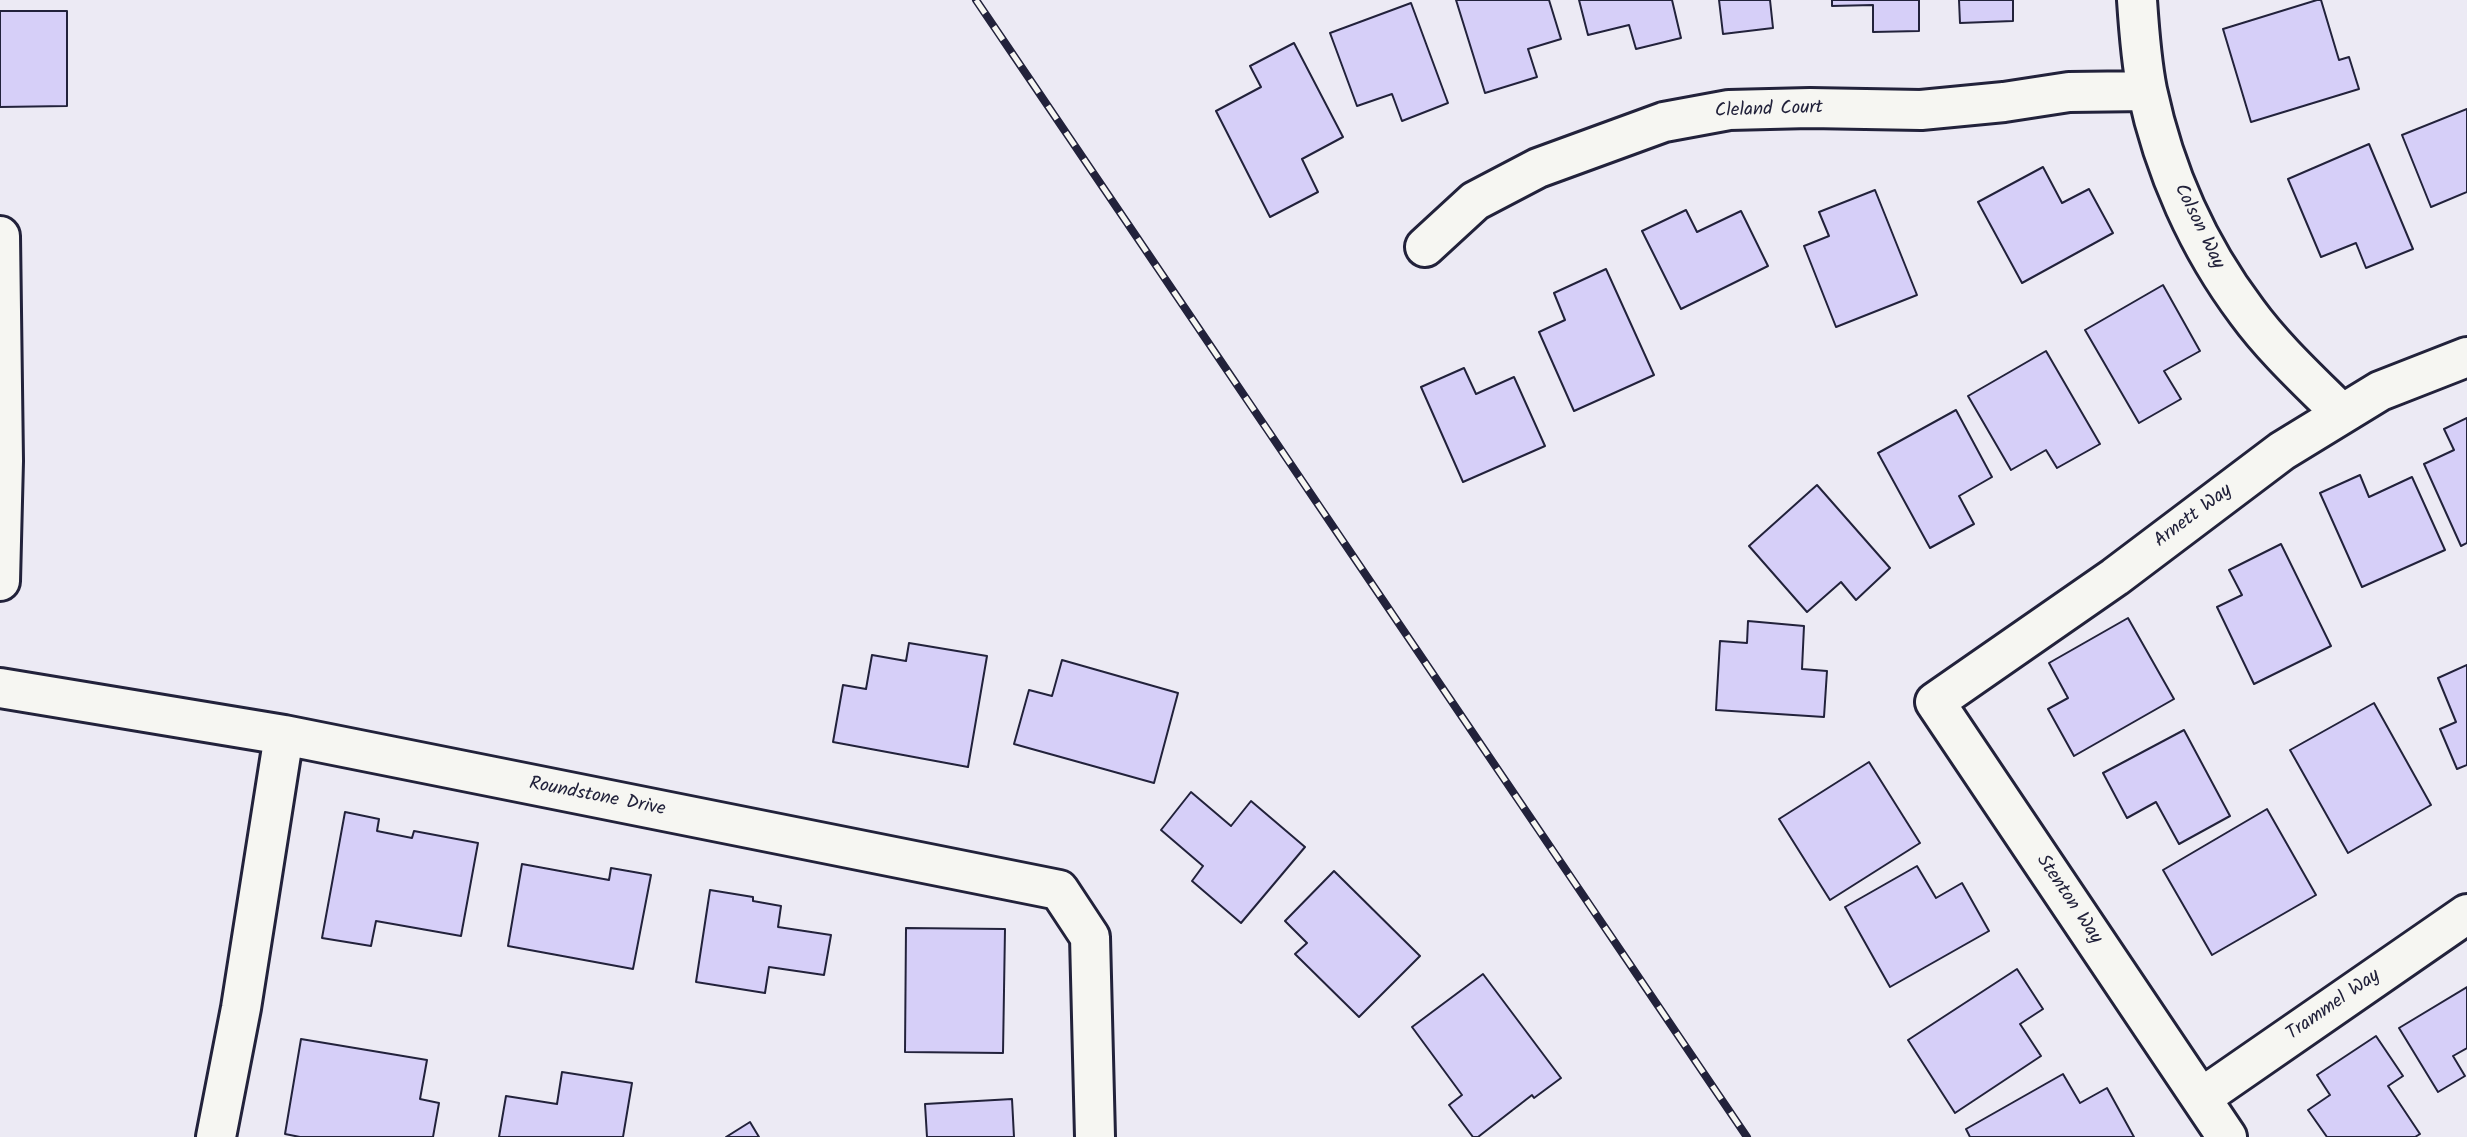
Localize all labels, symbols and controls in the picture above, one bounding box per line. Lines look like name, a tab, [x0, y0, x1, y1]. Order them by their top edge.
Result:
street label: Cleland Court	[1715, 98, 1823, 124]
street label: Colson Way	[2168, 181, 2228, 273]
street label: Arnett Way	[2151, 480, 2237, 554]
street label: Roundstone Drive	[527, 774, 667, 822]
street label: Stenton Way	[2030, 851, 2106, 949]
street label: Trammel Way	[2283, 965, 2385, 1047]

